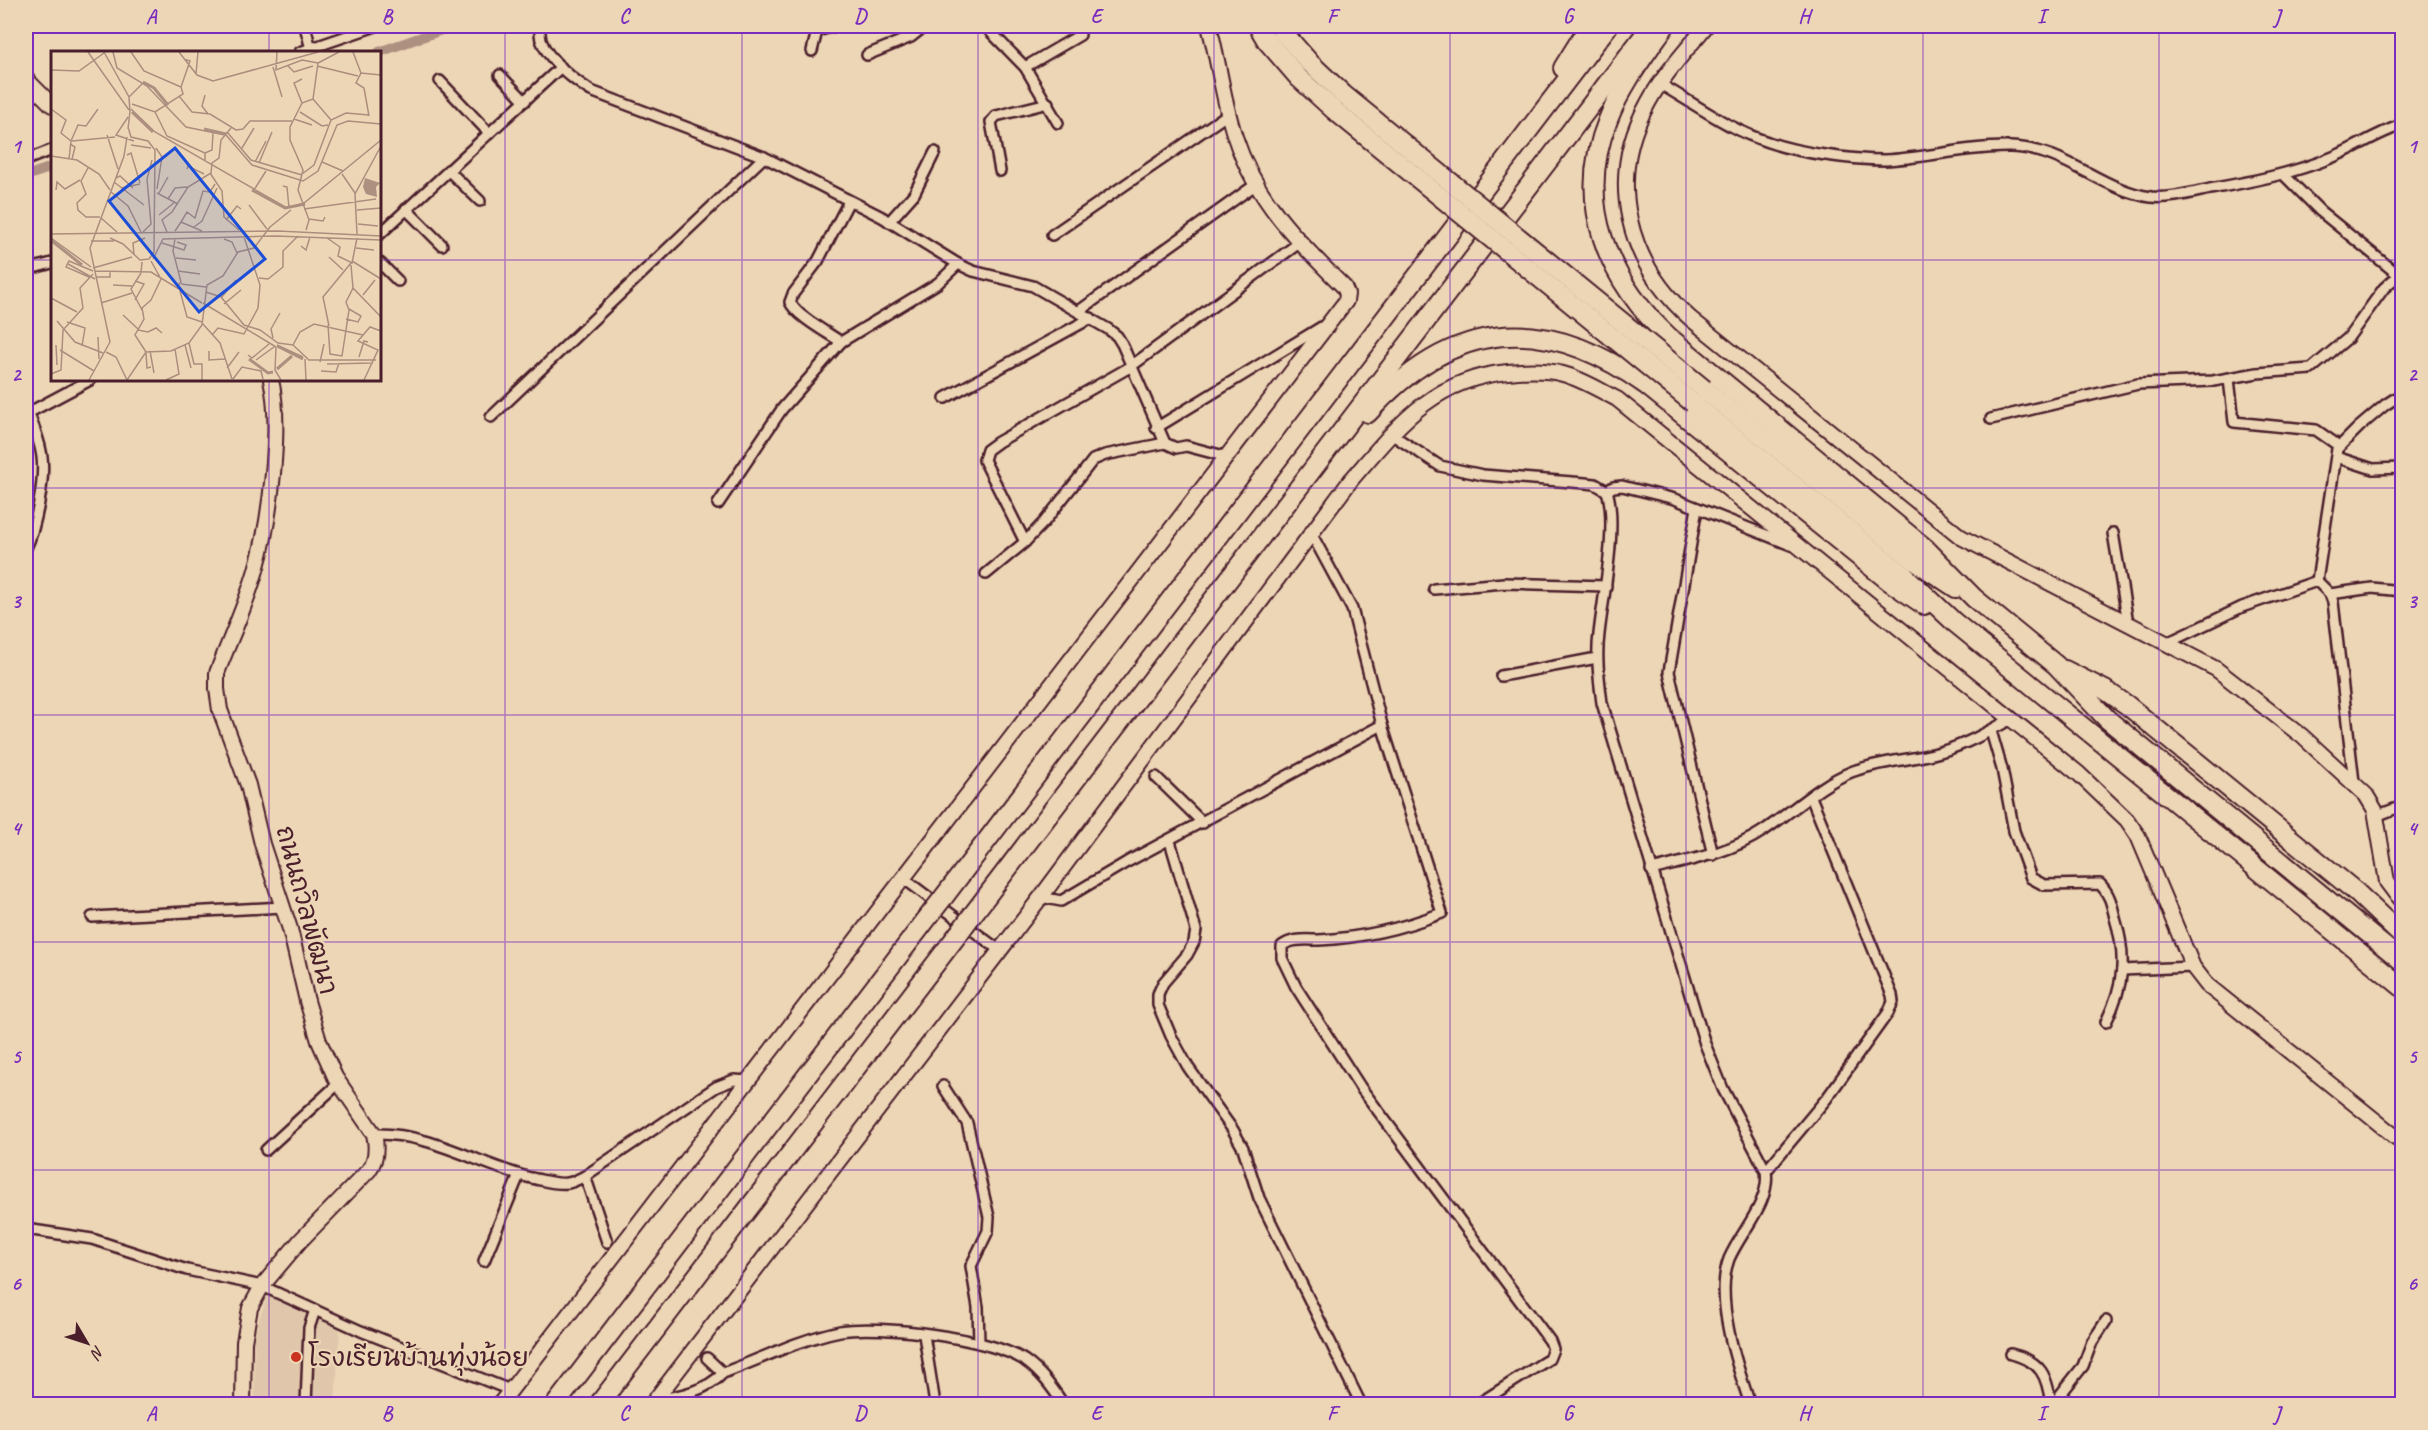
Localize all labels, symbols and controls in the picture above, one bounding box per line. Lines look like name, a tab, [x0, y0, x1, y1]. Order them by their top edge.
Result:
text: A	[146, 4, 158, 29]
text: B	[382, 4, 394, 29]
text: C	[619, 4, 631, 29]
text: D	[854, 4, 868, 29]
text: E	[1091, 4, 1105, 29]
text: F	[1327, 4, 1341, 29]
text: G	[1563, 4, 1576, 29]
text: H	[1798, 4, 1813, 29]
text: I	[2037, 4, 2050, 29]
text: J	[2272, 4, 2284, 29]
inset map	[51, 51, 381, 381]
text: 1	[12, 134, 23, 159]
text: 1	[2408, 134, 2419, 159]
text: 2	[12, 362, 23, 387]
text: 2	[2408, 362, 2419, 387]
text: 3	[12, 589, 23, 614]
text: 3	[2408, 589, 2419, 614]
text: 4	[12, 816, 24, 841]
text: 4	[2408, 816, 2420, 841]
street label: ถนนถวิลพัฒนา	[269, 822, 345, 998]
text: 5	[12, 1044, 23, 1069]
text: 5	[2408, 1044, 2419, 1069]
text: 6	[11, 1271, 22, 1296]
text: 6	[2407, 1271, 2418, 1296]
north arrow	[57, 1313, 117, 1373]
place label: โรงเรียนบ้านทุ่งน้อย	[308, 1341, 529, 1376]
text: N	[85, 1342, 109, 1364]
marker: โรงเรียนบ้านทุ่งน้อย	[289, 1350, 303, 1364]
text: A	[146, 1401, 158, 1426]
text: B	[382, 1401, 394, 1426]
text: C	[619, 1401, 631, 1426]
text: D	[854, 1401, 868, 1426]
text: E	[1091, 1401, 1105, 1426]
text: F	[1327, 1401, 1341, 1426]
text: G	[1563, 1401, 1576, 1426]
text: H	[1798, 1401, 1813, 1426]
text: I	[2037, 1401, 2050, 1426]
text: J	[2272, 1401, 2284, 1426]

